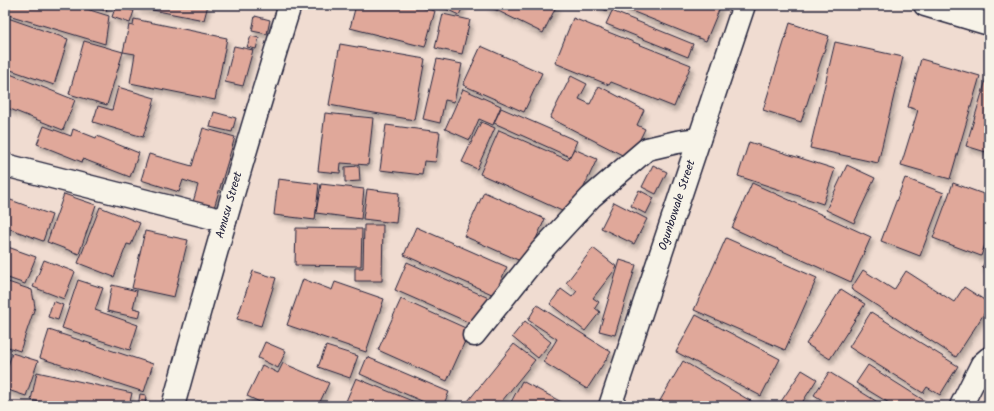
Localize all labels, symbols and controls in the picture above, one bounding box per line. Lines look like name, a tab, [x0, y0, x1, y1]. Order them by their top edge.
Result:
street label: Ogunbowale Street	[653, 157, 701, 253]
street label: Amusu Street	[210, 169, 248, 241]

